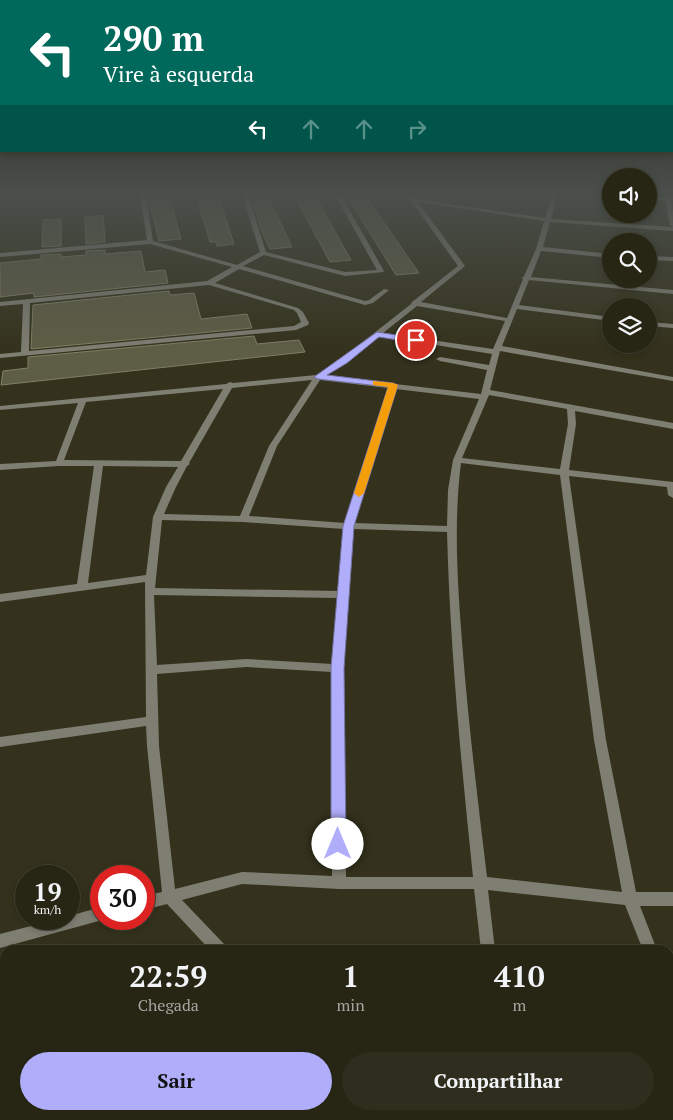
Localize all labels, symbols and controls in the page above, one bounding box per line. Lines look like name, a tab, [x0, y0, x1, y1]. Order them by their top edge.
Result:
text: 290 m	[103, 15, 204, 61]
icon: left	[20, 20, 85, 85]
text: Vire à esquerda	[103, 59, 254, 88]
icon: left	[244, 115, 272, 143]
icon: ahead	[297, 115, 325, 143]
icon: ahead	[350, 115, 378, 143]
icon: right	[403, 115, 431, 143]
map controls	[602, 168, 657, 353]
button: sound	[602, 168, 657, 223]
button: search	[602, 233, 657, 288]
button: layers	[602, 298, 657, 353]
pin	[395, 319, 437, 361]
icon: arrive	[402, 326, 430, 354]
position arrow	[311, 817, 363, 869]
speed limit sign: 30	[90, 865, 155, 930]
text: 19	[33, 875, 62, 908]
text: km/h	[34, 902, 61, 917]
text: 22:59	[129, 956, 207, 996]
text: 1	[342, 956, 359, 996]
text: 410	[494, 956, 545, 996]
text: Chegada	[138, 994, 199, 1016]
text: min	[337, 994, 365, 1016]
text: m	[512, 994, 526, 1016]
button: Sair	[20, 1052, 332, 1110]
button: Compartilhar	[342, 1052, 654, 1110]

